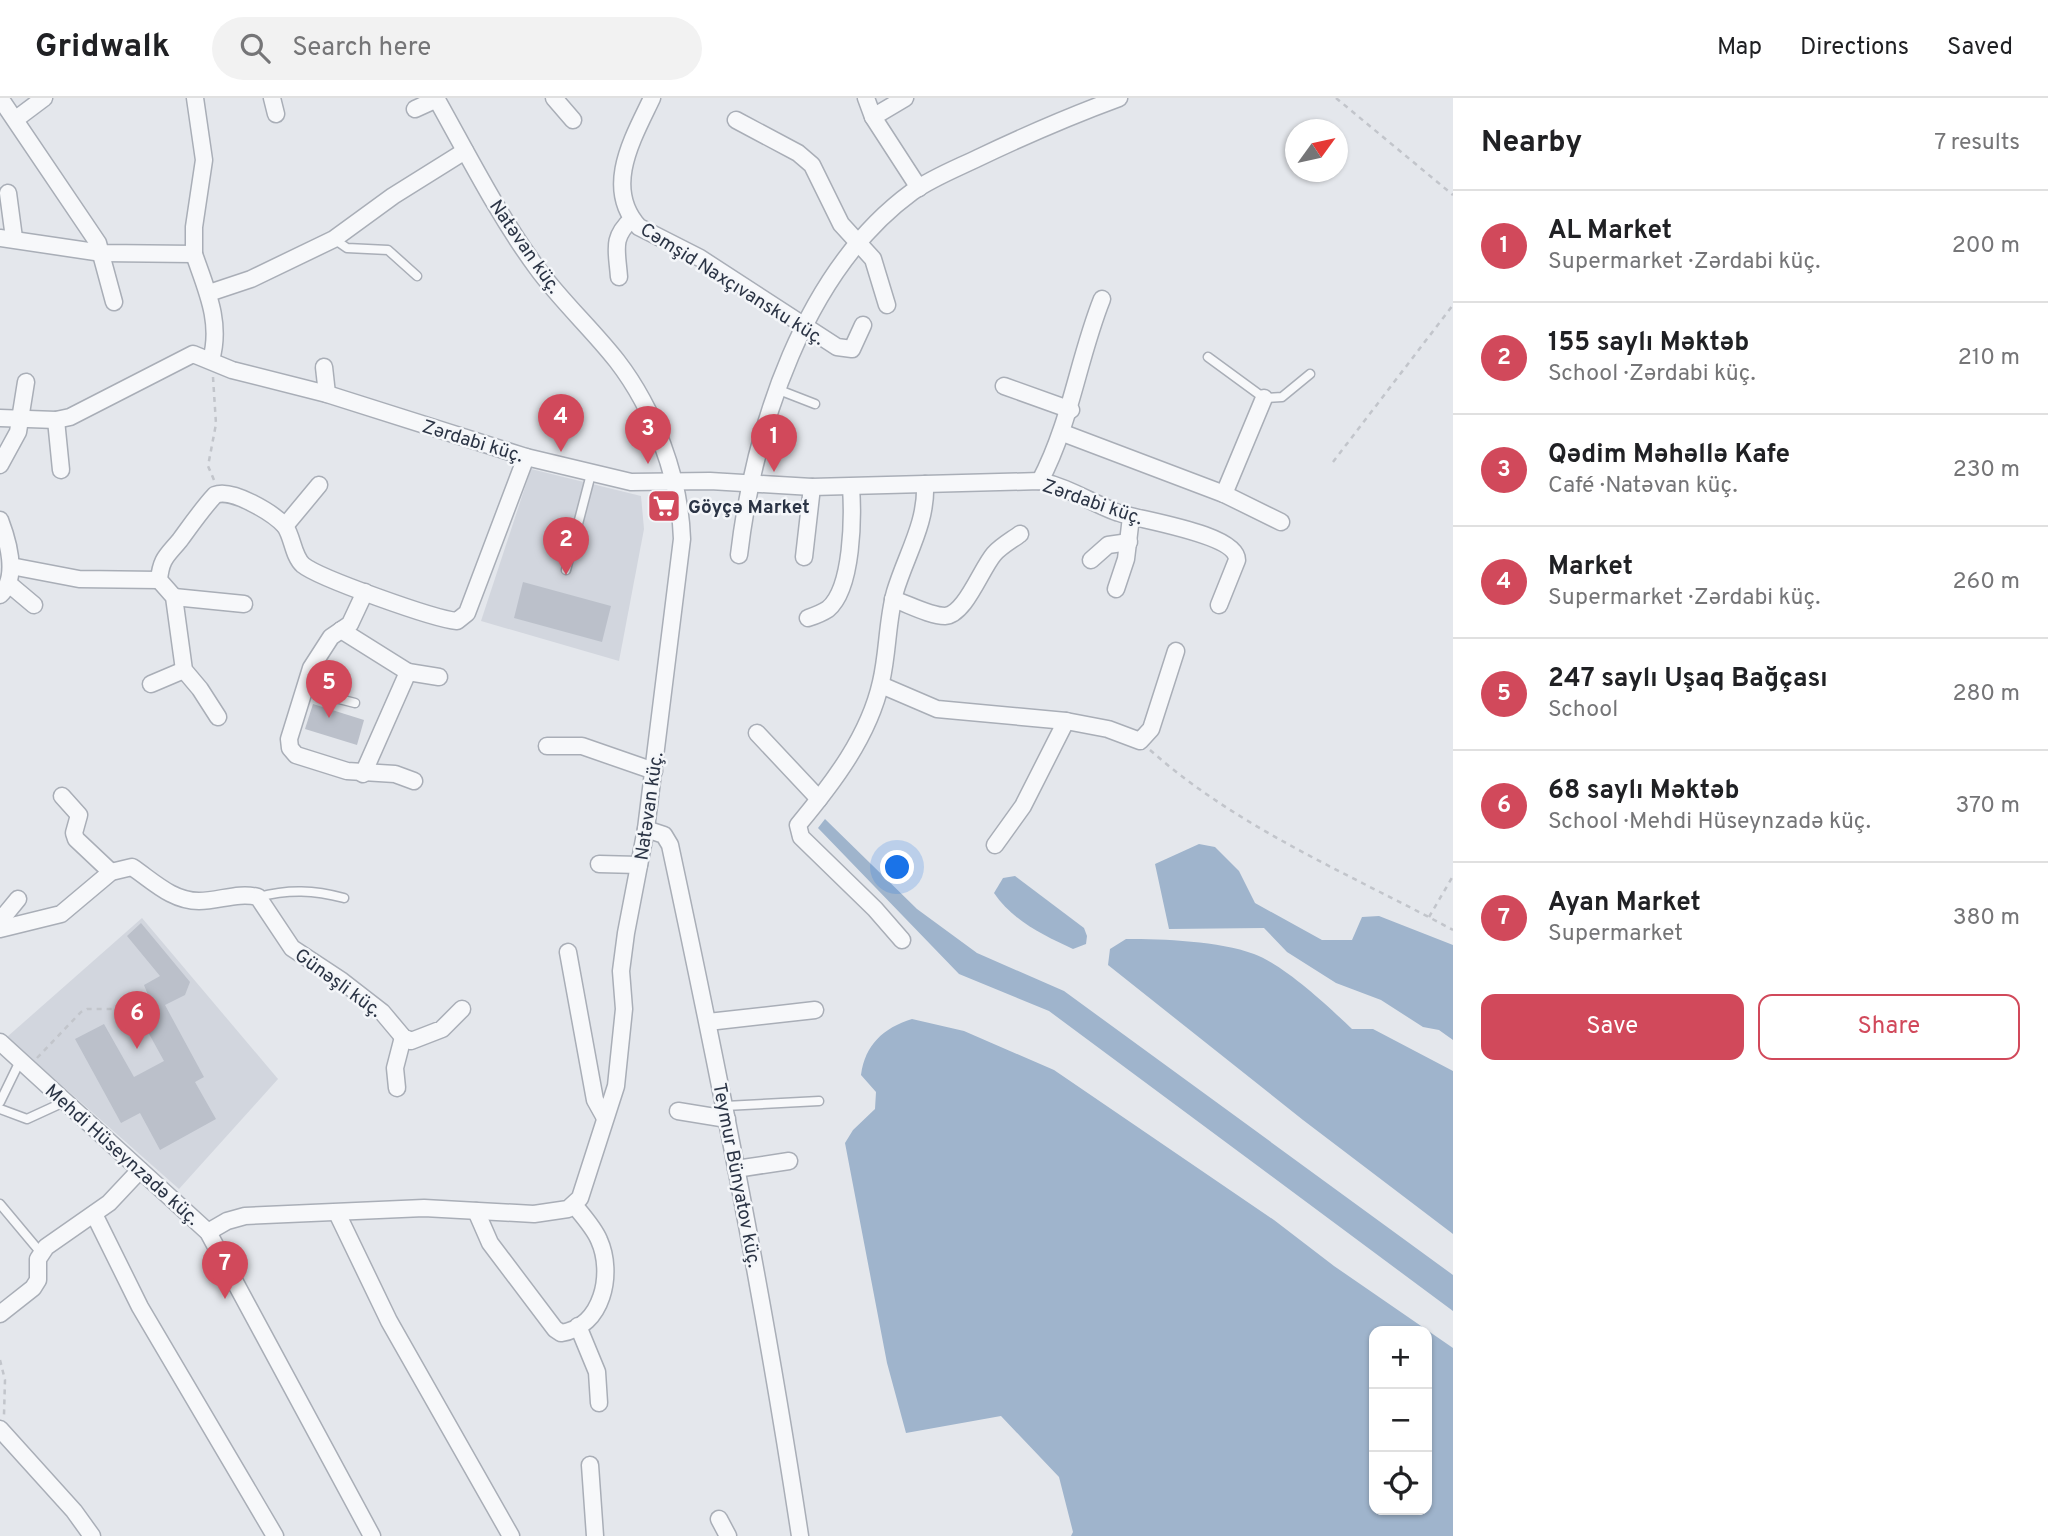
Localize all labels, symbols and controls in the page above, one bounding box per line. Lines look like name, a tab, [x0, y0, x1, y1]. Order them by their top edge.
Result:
search box	[212, 17, 702, 80]
text: Gridwalk	[35, 27, 170, 69]
icon: search	[236, 29, 274, 67]
text: Search here	[292, 32, 431, 65]
text: Map	[1717, 33, 1762, 63]
text: Directions	[1800, 33, 1909, 63]
text: Saved	[1947, 33, 2013, 63]
north arrow	[1285, 119, 1348, 182]
text: Nearby	[1481, 125, 1582, 162]
text: 7 results	[1934, 129, 2020, 158]
street label: Natəvan küç.	[483, 195, 566, 299]
text: AL Market	[1548, 215, 1672, 248]
street label: Cəmşid Naxçıvansku küç.	[635, 218, 829, 351]
text: 1	[1499, 232, 1509, 261]
text: 200 m	[1952, 232, 2020, 261]
text: Supermarket · Zərdabi küç.	[1548, 248, 1820, 277]
text: 155 saylı Məktəb	[1548, 327, 1749, 360]
text: 2	[1497, 344, 1511, 373]
text: 210 m	[1958, 344, 2020, 373]
text: School · Zərdabi küç.	[1548, 360, 1756, 389]
pin: 4	[538, 394, 584, 452]
pin: 3	[625, 406, 671, 464]
pin: 1	[751, 414, 797, 472]
street label: Zərdabi küç.	[419, 415, 526, 469]
text: Qədim Məhəllə Kafe	[1548, 439, 1790, 472]
text: 3	[1497, 456, 1511, 485]
text: 230 m	[1953, 456, 2020, 485]
text: Café · Natəvan küç.	[1548, 472, 1738, 501]
street label: Zərdabi küç.	[1039, 474, 1146, 531]
supermarket icon: Göyçə Market	[645, 487, 683, 525]
place label: Göyçə Market	[688, 496, 810, 520]
pin: 2	[543, 517, 589, 575]
text: Market	[1548, 551, 1633, 584]
text: 4	[1497, 568, 1511, 597]
text: 260 m	[1953, 568, 2020, 597]
text: Supermarket · Zərdabi küç.	[1548, 584, 1820, 613]
pin: 5	[306, 660, 352, 718]
text: 247 saylı Uşaq Bağçası	[1548, 663, 1828, 696]
text: 5	[1497, 680, 1511, 709]
text: 280 m	[1952, 680, 2020, 709]
text: School	[1548, 696, 1618, 725]
street label: Natəvan küç.	[630, 750, 669, 862]
text: 68 saylı Məktəb	[1548, 775, 1739, 808]
text: 6	[1497, 792, 1511, 821]
text: 370 m	[1955, 792, 2020, 821]
text: School · Mehdi Hüseynzadə küç.	[1548, 808, 1871, 837]
your location	[880, 850, 914, 884]
text: Ayan Market	[1548, 887, 1701, 920]
text: 7	[1498, 904, 1510, 933]
text: 380 m	[1953, 904, 2020, 933]
text: Supermarket	[1548, 920, 1683, 949]
street label: Günəşli küç.	[289, 944, 386, 1023]
pin: 6	[114, 991, 160, 1049]
button: Save	[1481, 994, 1744, 1060]
button: Share	[1758, 994, 2020, 1060]
street label: Mehdi Hüseynzadə küç.	[39, 1080, 204, 1231]
street label: Teymur Bünyatov küç.	[706, 1081, 766, 1270]
pin: 7	[202, 1241, 248, 1299]
map controls	[1369, 1326, 1432, 1515]
button: +	[1369, 1326, 1432, 1389]
button: −	[1369, 1389, 1432, 1452]
button: locate	[1369, 1452, 1432, 1515]

